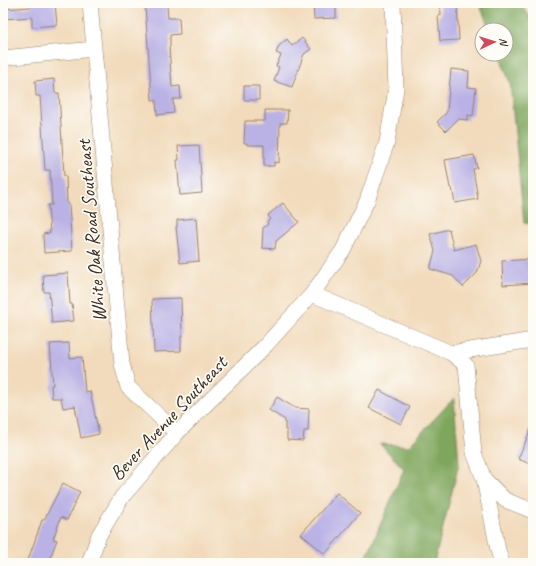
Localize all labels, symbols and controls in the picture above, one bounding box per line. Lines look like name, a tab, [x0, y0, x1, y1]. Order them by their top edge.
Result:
north arrow	[474, 22, 514, 62]
text: N	[497, 37, 511, 47]
street label: White Oak Road Southeast	[71, 137, 112, 323]
street label: Bever Avenue Southeast	[104, 349, 234, 486]

